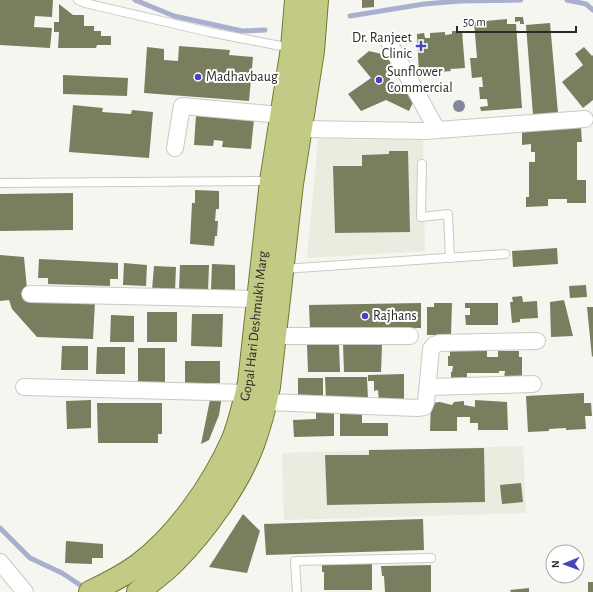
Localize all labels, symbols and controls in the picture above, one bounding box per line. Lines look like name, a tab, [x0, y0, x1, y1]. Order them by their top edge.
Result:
scale bar	[457, 8, 576, 34]
text: 50 m	[463, 16, 486, 28]
place label: Dr. Ranjeet Clinic	[352, 31, 413, 61]
marker: Dr. Ranjeet Clinic	[415, 40, 427, 52]
place label: Sunflower Commercial	[387, 65, 453, 95]
place label: Madhavbaug	[206, 70, 278, 84]
marker: Madhavbaug	[193, 72, 203, 82]
marker: Sunflower Commercial	[374, 75, 384, 85]
street label: Gopal Hari Deshmukh Marg	[238, 250, 270, 402]
place label: Rajhans	[373, 309, 417, 323]
marker: Rajhans	[360, 311, 370, 321]
north arrow	[545, 544, 585, 584]
text: N	[550, 560, 561, 568]

